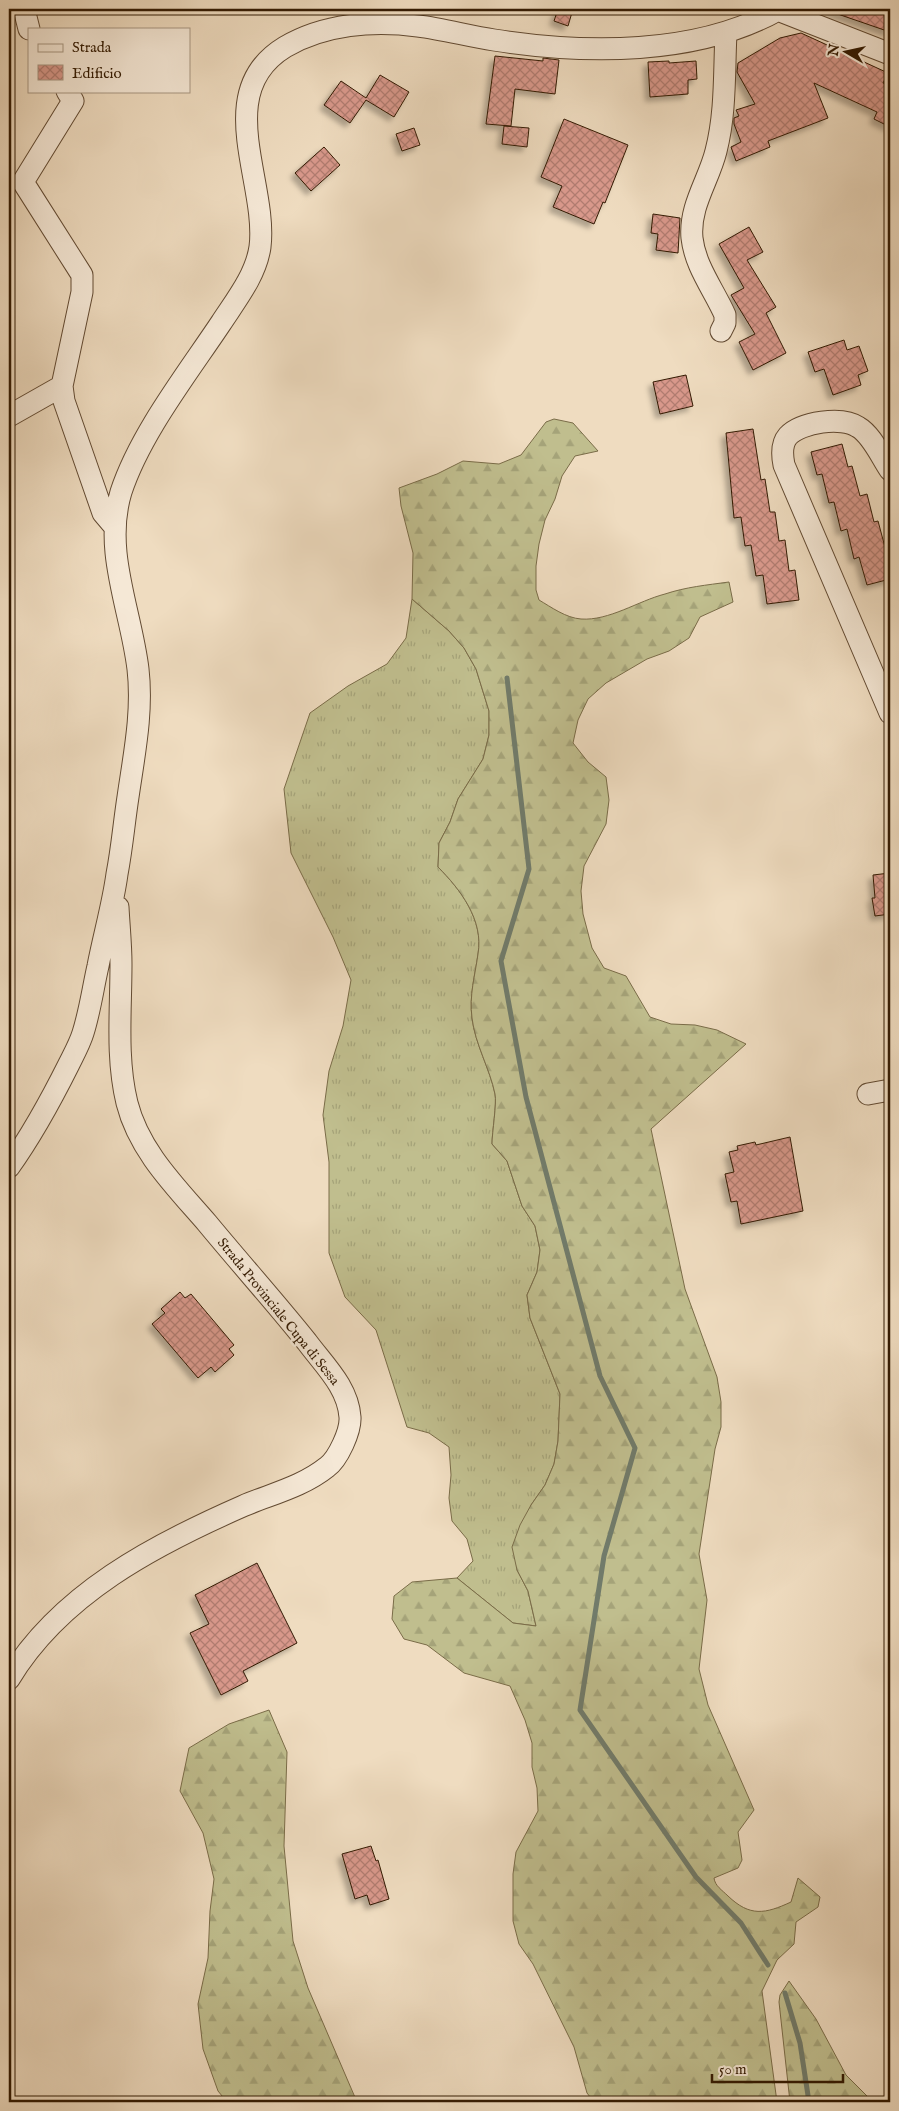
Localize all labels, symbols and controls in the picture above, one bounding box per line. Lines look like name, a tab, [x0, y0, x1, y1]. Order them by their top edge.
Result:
legend	[28, 28, 190, 92]
north arrow	[822, 28, 872, 78]
text: Strada	[72, 38, 112, 57]
text: N	[824, 43, 844, 59]
text: Edificio	[72, 64, 122, 83]
street label: Strada Provinciale Cupa di Sessa	[213, 1234, 344, 1390]
scale bar	[712, 2051, 843, 2083]
text: 50 m	[719, 2060, 747, 2079]

